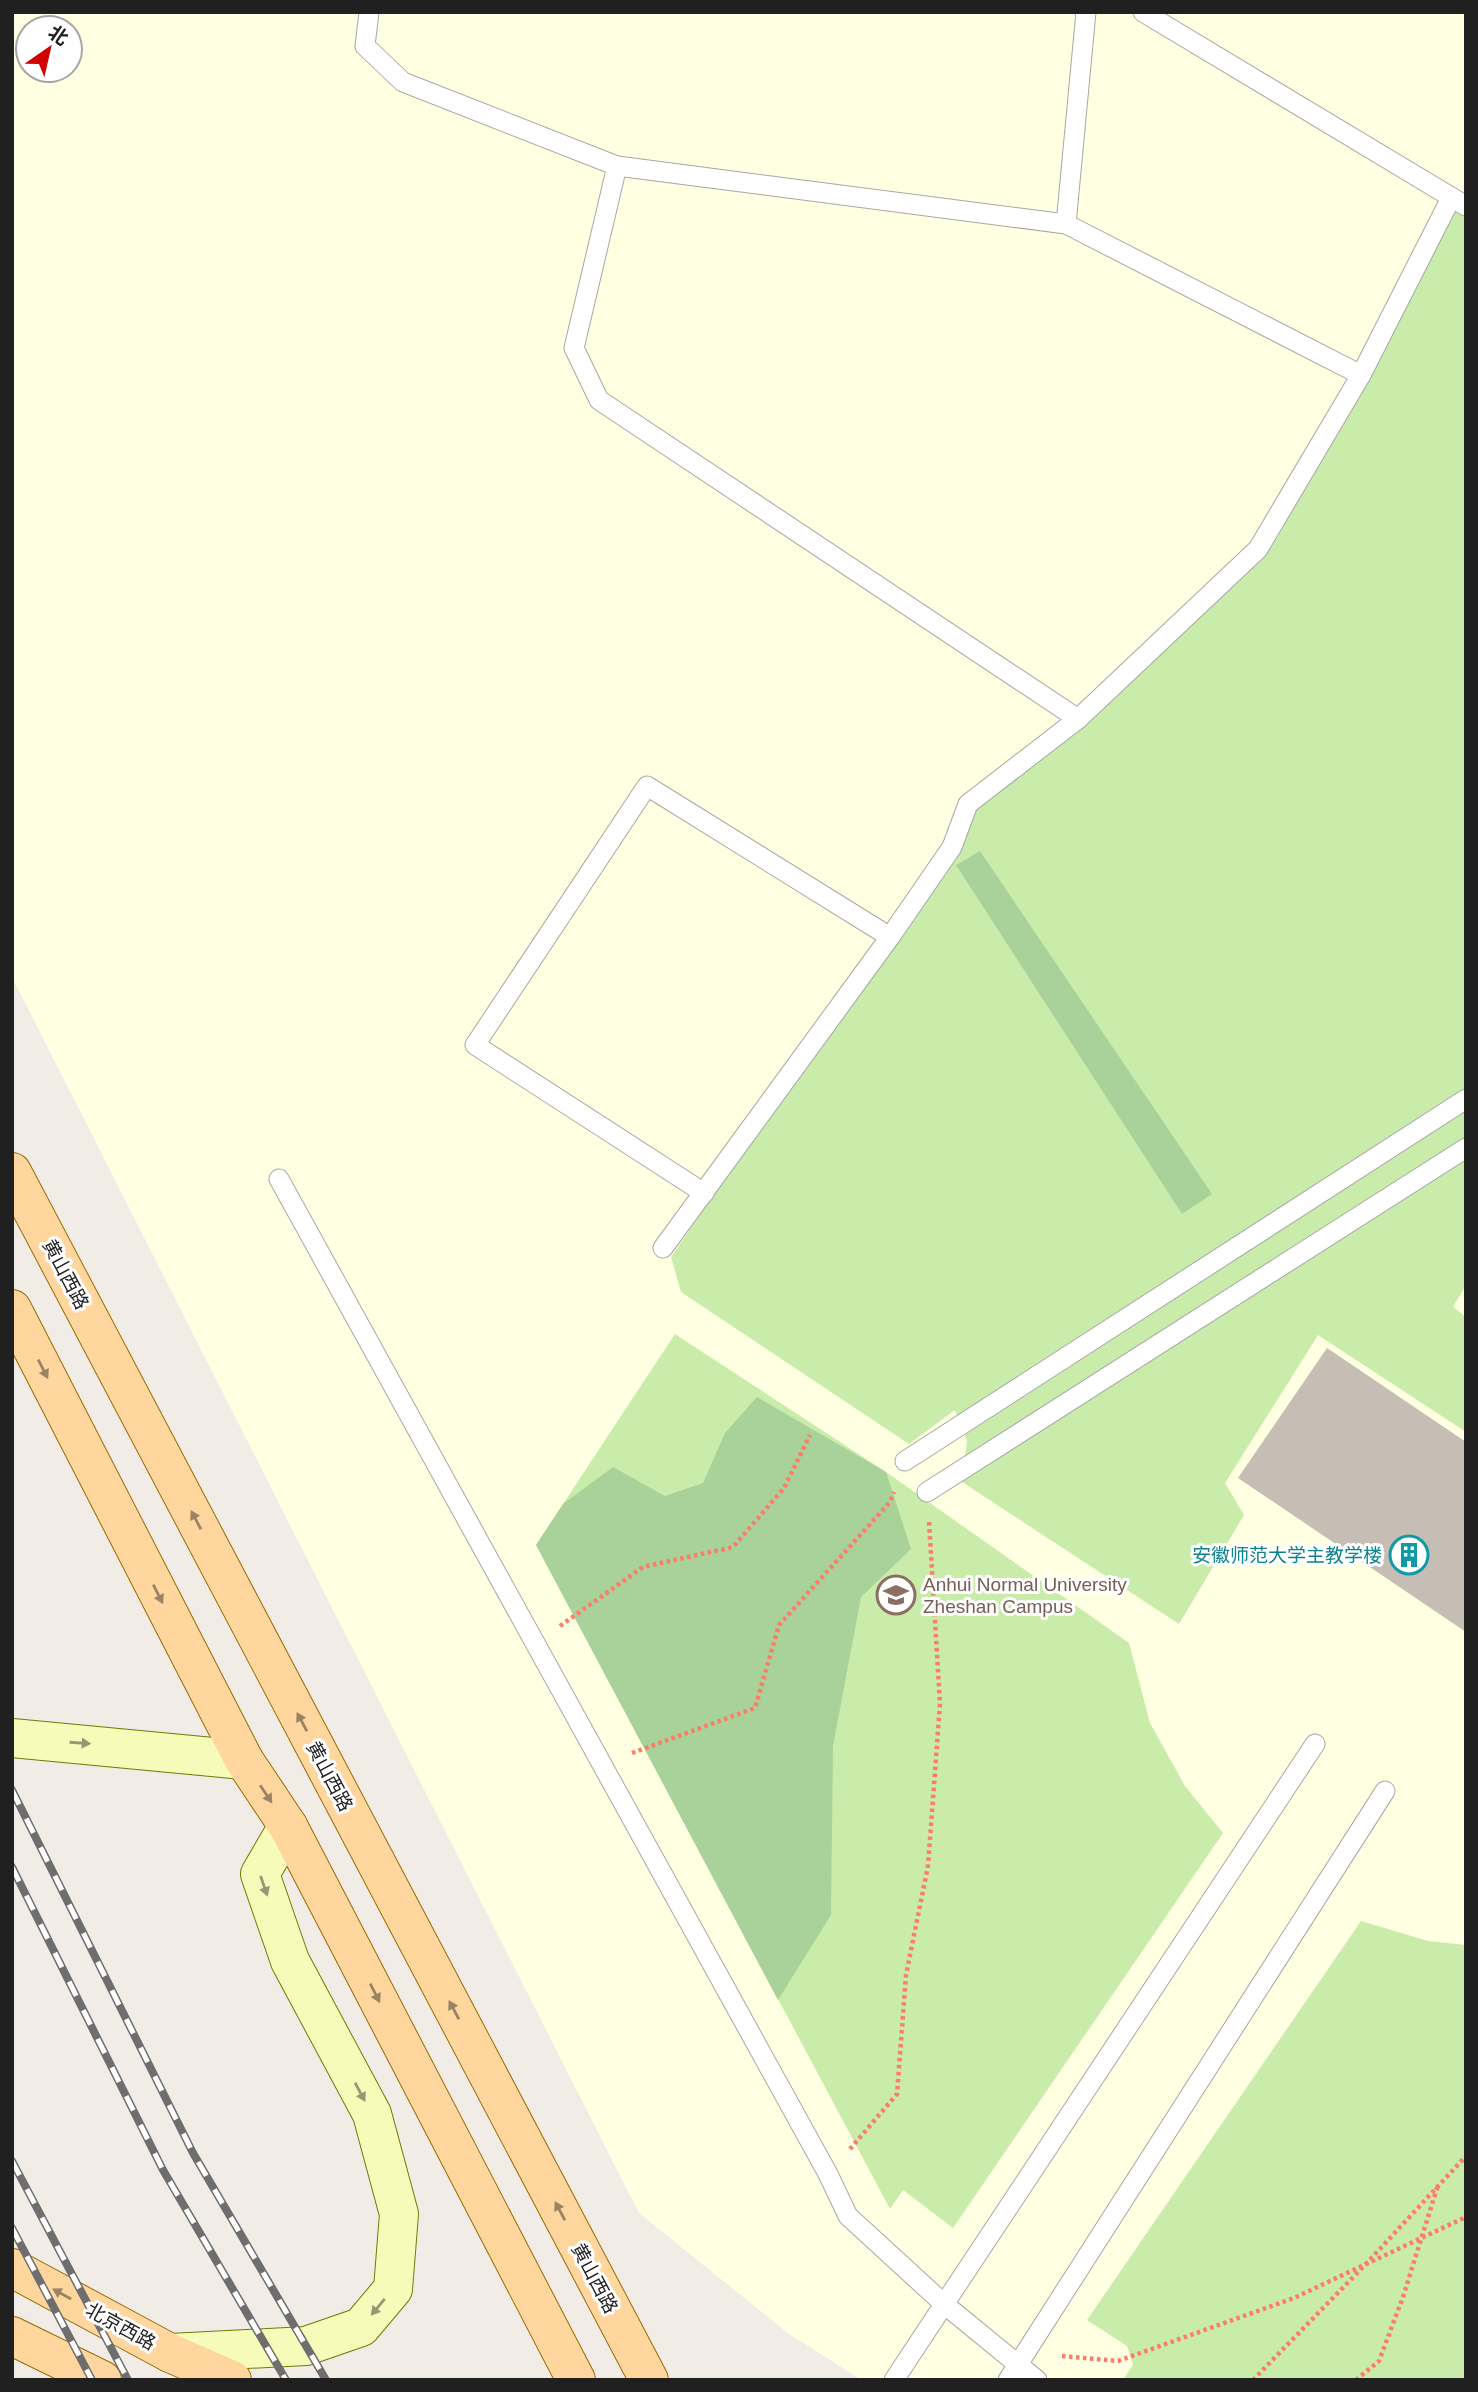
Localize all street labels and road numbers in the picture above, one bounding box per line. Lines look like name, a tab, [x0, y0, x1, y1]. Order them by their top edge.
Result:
street label: 黄山西路	[38, 1236, 93, 1313]
street label: 黄山西路	[302, 1738, 357, 1815]
street label: 黄山西路	[567, 2240, 622, 2317]
street label: 北京西路	[82, 2299, 159, 2354]

